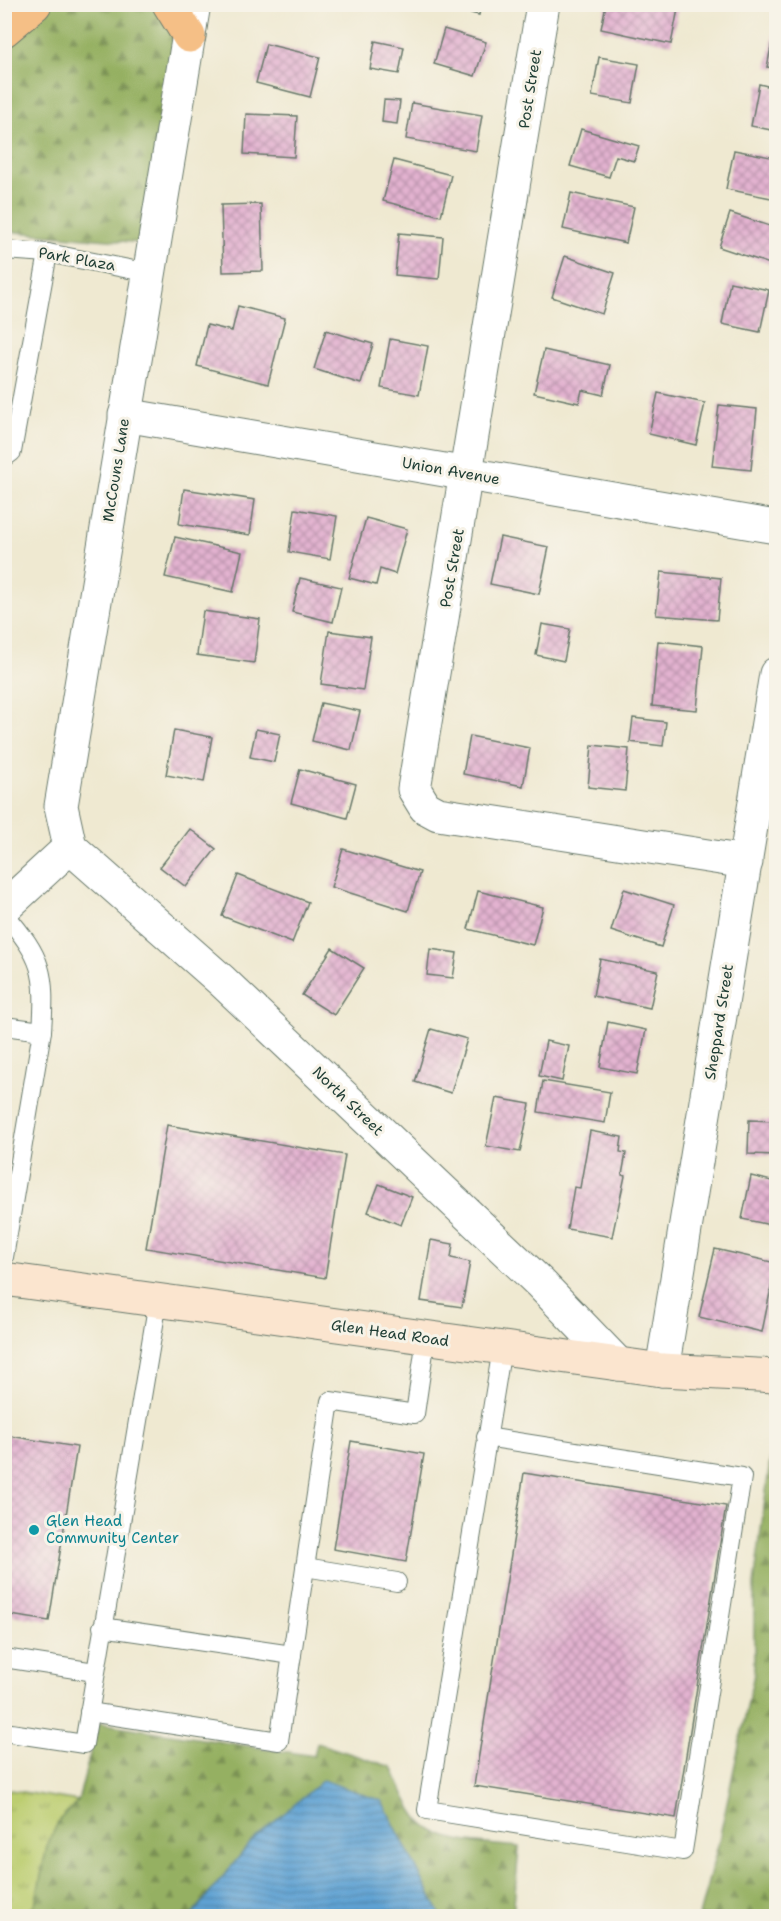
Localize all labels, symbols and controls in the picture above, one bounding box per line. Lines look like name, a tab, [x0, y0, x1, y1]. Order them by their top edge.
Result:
street label: Post Street	[514, 48, 546, 130]
street label: Park Plaza	[37, 242, 118, 276]
street label: McCouns Lane	[98, 417, 134, 523]
street label: Union Avenue	[400, 453, 502, 489]
street label: Post Street	[435, 527, 469, 609]
street label: Sheppard Street	[700, 963, 738, 1081]
street label: North Street	[308, 1062, 388, 1140]
street label: Glen Head Road	[330, 1315, 451, 1351]
place label: Glen Head Community Center	[46, 1511, 179, 1548]
marker: Glen Head Community Center	[27, 1523, 41, 1537]

